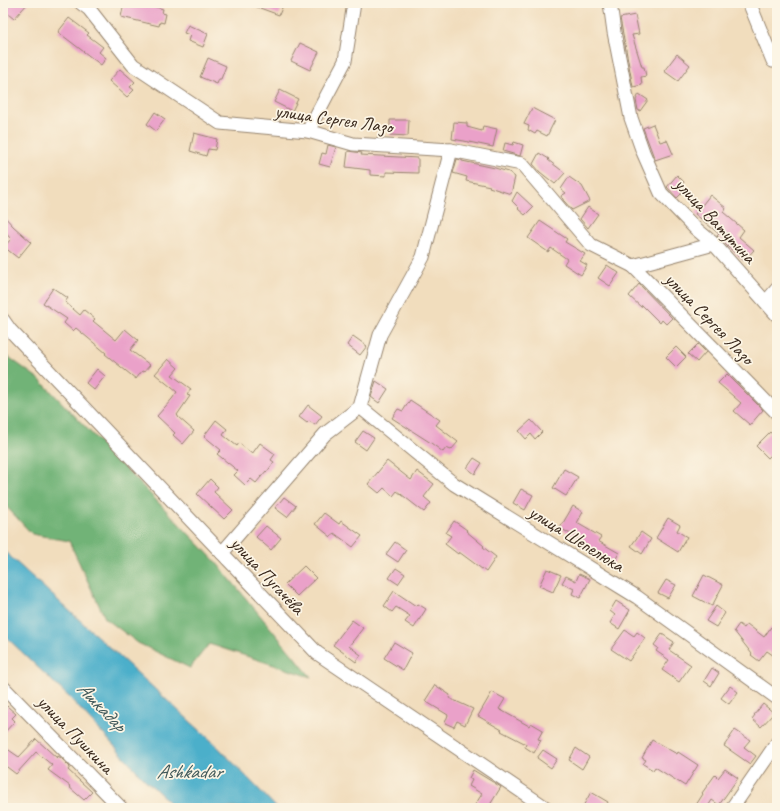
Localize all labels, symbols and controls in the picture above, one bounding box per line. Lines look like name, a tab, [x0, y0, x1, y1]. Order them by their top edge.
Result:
street label: улица Сергея Лазо	[272, 99, 397, 139]
street label: улица Ватутина	[669, 172, 762, 270]
street label: улица Сергея Лазо	[659, 267, 761, 371]
street label: улица Шепелюка	[524, 500, 630, 578]
street label: улица Пугачёва	[224, 531, 311, 621]
water label: Ашкадар	[72, 676, 133, 738]
street label: улица Пушкина	[31, 690, 120, 781]
water label: Ashkadar	[157, 759, 224, 784]

